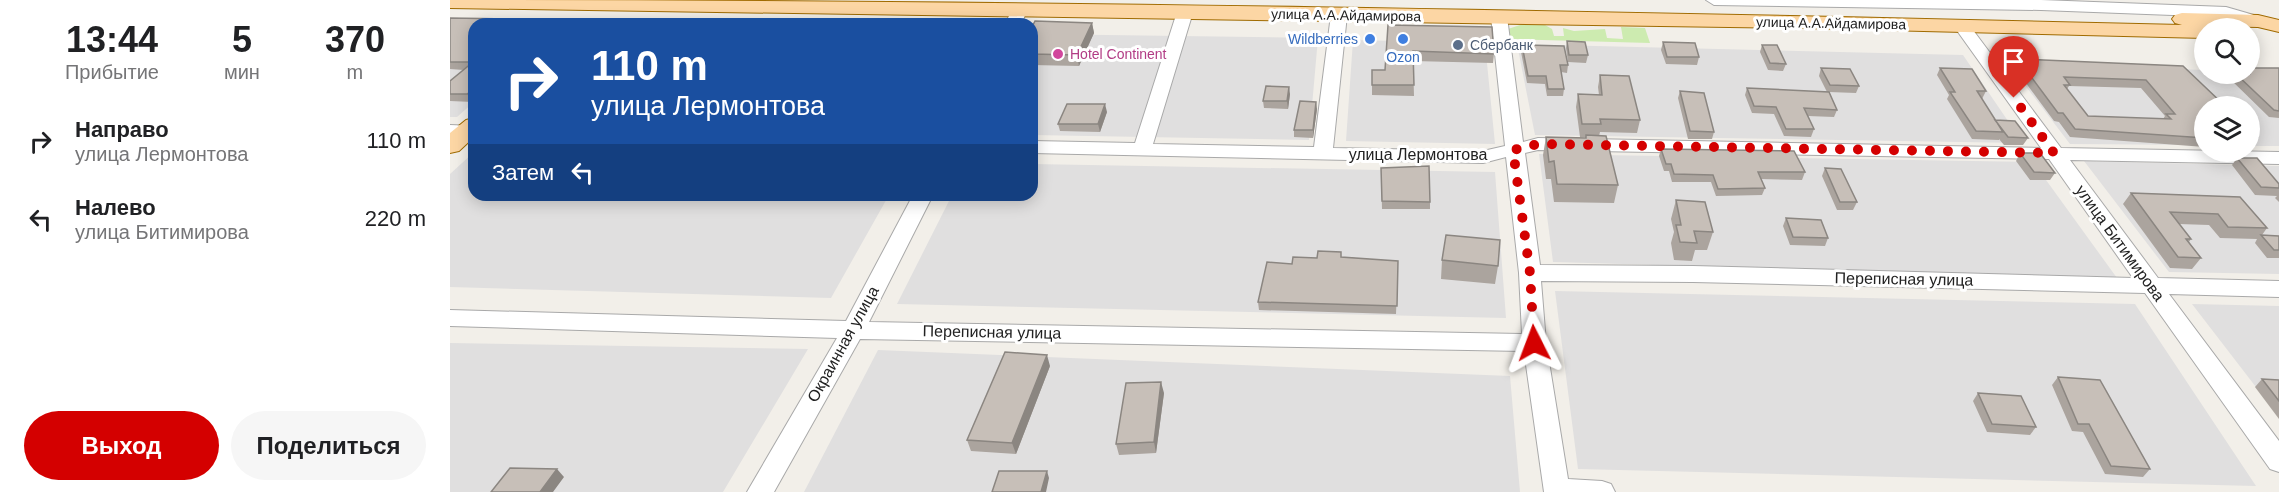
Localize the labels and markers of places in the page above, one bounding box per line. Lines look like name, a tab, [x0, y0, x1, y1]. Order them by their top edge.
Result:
place label: Wildberries	[1288, 31, 1358, 47]
marker: Wildberries	[1363, 32, 1377, 46]
marker: Ozon	[1396, 32, 1410, 46]
pin	[1988, 36, 2039, 98]
place label: Сбербанк	[1470, 37, 1534, 53]
marker: Сбербанк	[1451, 38, 1465, 52]
place label: Hotel Continent	[1070, 46, 1167, 62]
marker: Hotel Continent	[1051, 47, 1065, 61]
place label: Ozon	[1386, 49, 1420, 65]

